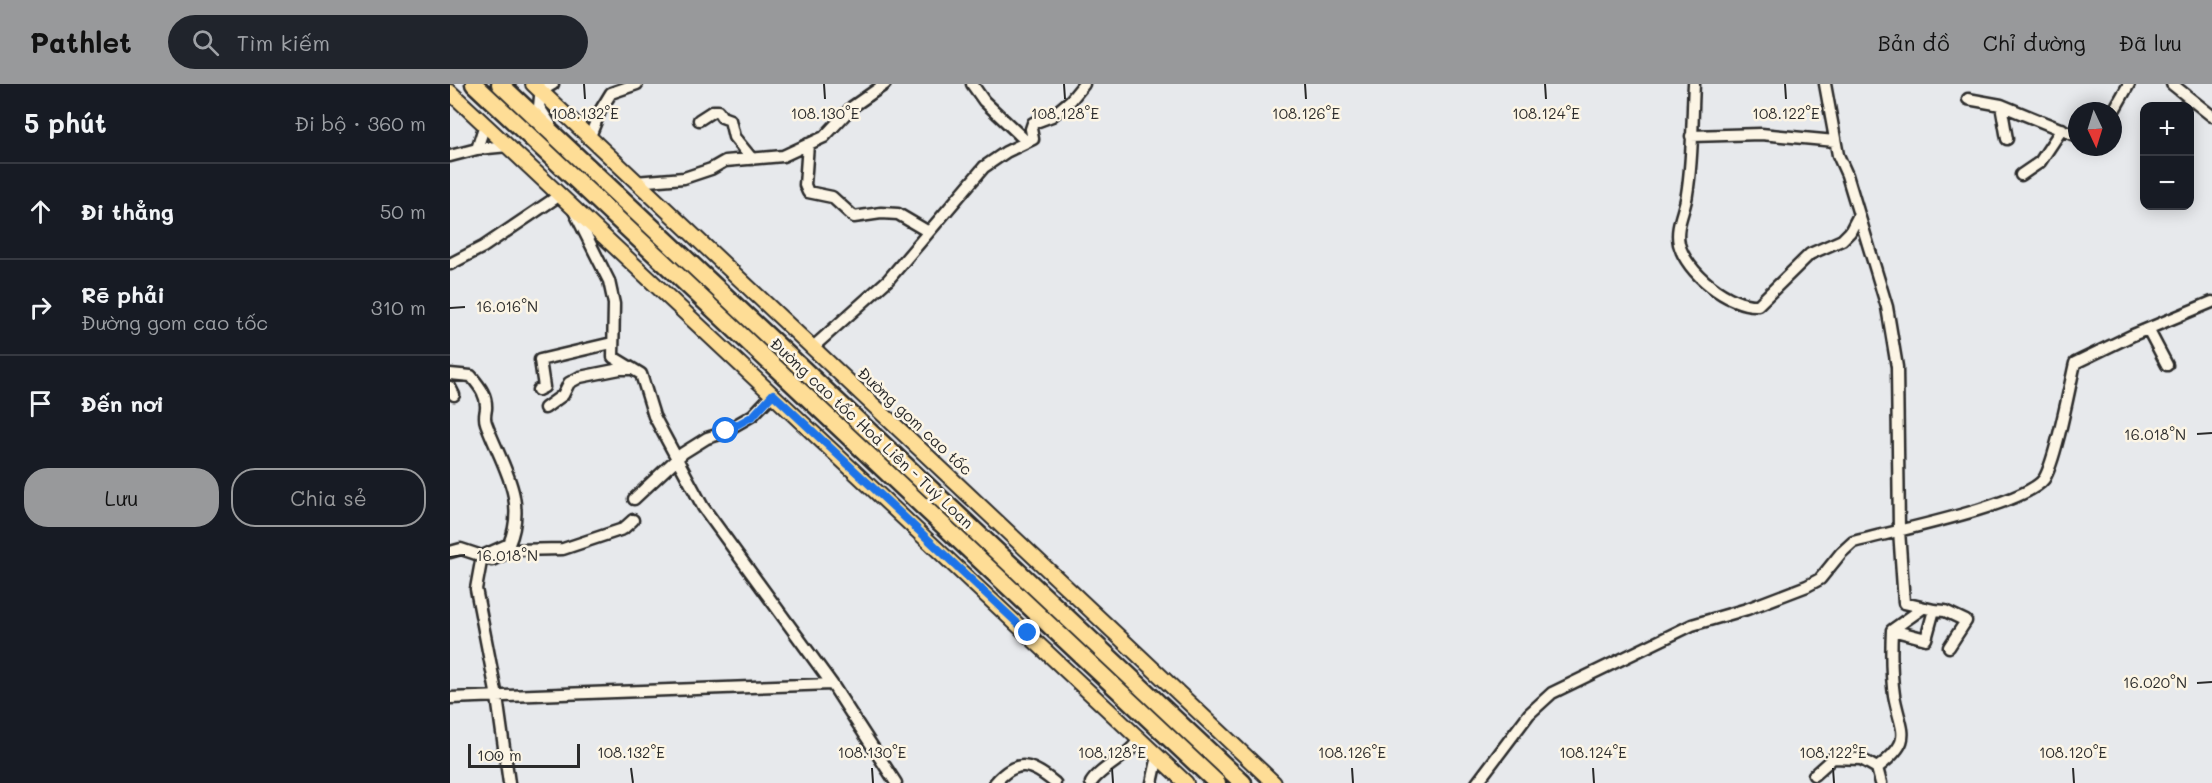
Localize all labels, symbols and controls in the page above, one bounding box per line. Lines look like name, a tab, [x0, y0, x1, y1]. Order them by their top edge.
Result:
search box	[168, 15, 588, 69]
text: Pathlet	[30, 24, 132, 60]
icon: search	[189, 26, 222, 59]
text: Tìm kiếm	[237, 28, 330, 57]
text: Bản đồ	[1878, 29, 1950, 56]
text: Chỉ đường	[1983, 29, 2086, 56]
text: Đã lưu	[2119, 29, 2182, 56]
north arrow	[2068, 102, 2122, 156]
map controls	[2140, 102, 2194, 210]
button: +	[2140, 102, 2194, 156]
text: 108.132°E	[551, 103, 619, 123]
text: 108.130°E	[791, 103, 860, 123]
text: 108.128°E	[1031, 103, 1099, 123]
text: 108.126°E	[1272, 103, 1340, 123]
text: 108.124°E	[1512, 103, 1580, 123]
text: 108.122°E	[1752, 103, 1820, 123]
text: 5 phút	[24, 106, 106, 140]
text: Đi bộ · 360 m	[294, 110, 426, 136]
button: −	[2140, 156, 2194, 210]
icon: ahead	[24, 195, 57, 228]
text: Đi thẳng	[81, 197, 174, 226]
text: 50 m	[380, 198, 426, 224]
text: Rẽ phải	[81, 280, 165, 309]
icon: right	[24, 291, 57, 324]
text: 310 m	[371, 294, 426, 320]
text: 16.016°N	[476, 296, 538, 316]
text: Đường gom cao tốc	[81, 309, 268, 335]
street label: Đường cao tốc Hoà Liên - Tuý Loan	[766, 333, 979, 533]
street label: Đường gom cao tốc	[853, 362, 977, 479]
icon: arrive	[24, 387, 57, 420]
text: Đến nơi	[81, 389, 164, 418]
route start	[712, 417, 738, 443]
text: 16.018°N	[2124, 424, 2186, 444]
button: Lưu	[24, 468, 219, 527]
button: Chia sẻ	[231, 468, 426, 527]
text: 16.018°N	[476, 545, 538, 565]
route end	[1014, 619, 1040, 645]
text: 16.020°N	[2123, 672, 2187, 692]
scale bar	[468, 741, 580, 768]
text: 108.132°E	[597, 742, 665, 762]
text: 108.130°E	[838, 742, 907, 762]
text: 108.128°E	[1078, 742, 1146, 762]
text: 108.126°E	[1318, 742, 1386, 762]
text: 108.124°E	[1559, 742, 1627, 762]
text: 108.122°E	[1799, 742, 1867, 762]
text: 108.120°E	[2039, 742, 2107, 762]
text: 100 m	[477, 744, 522, 765]

